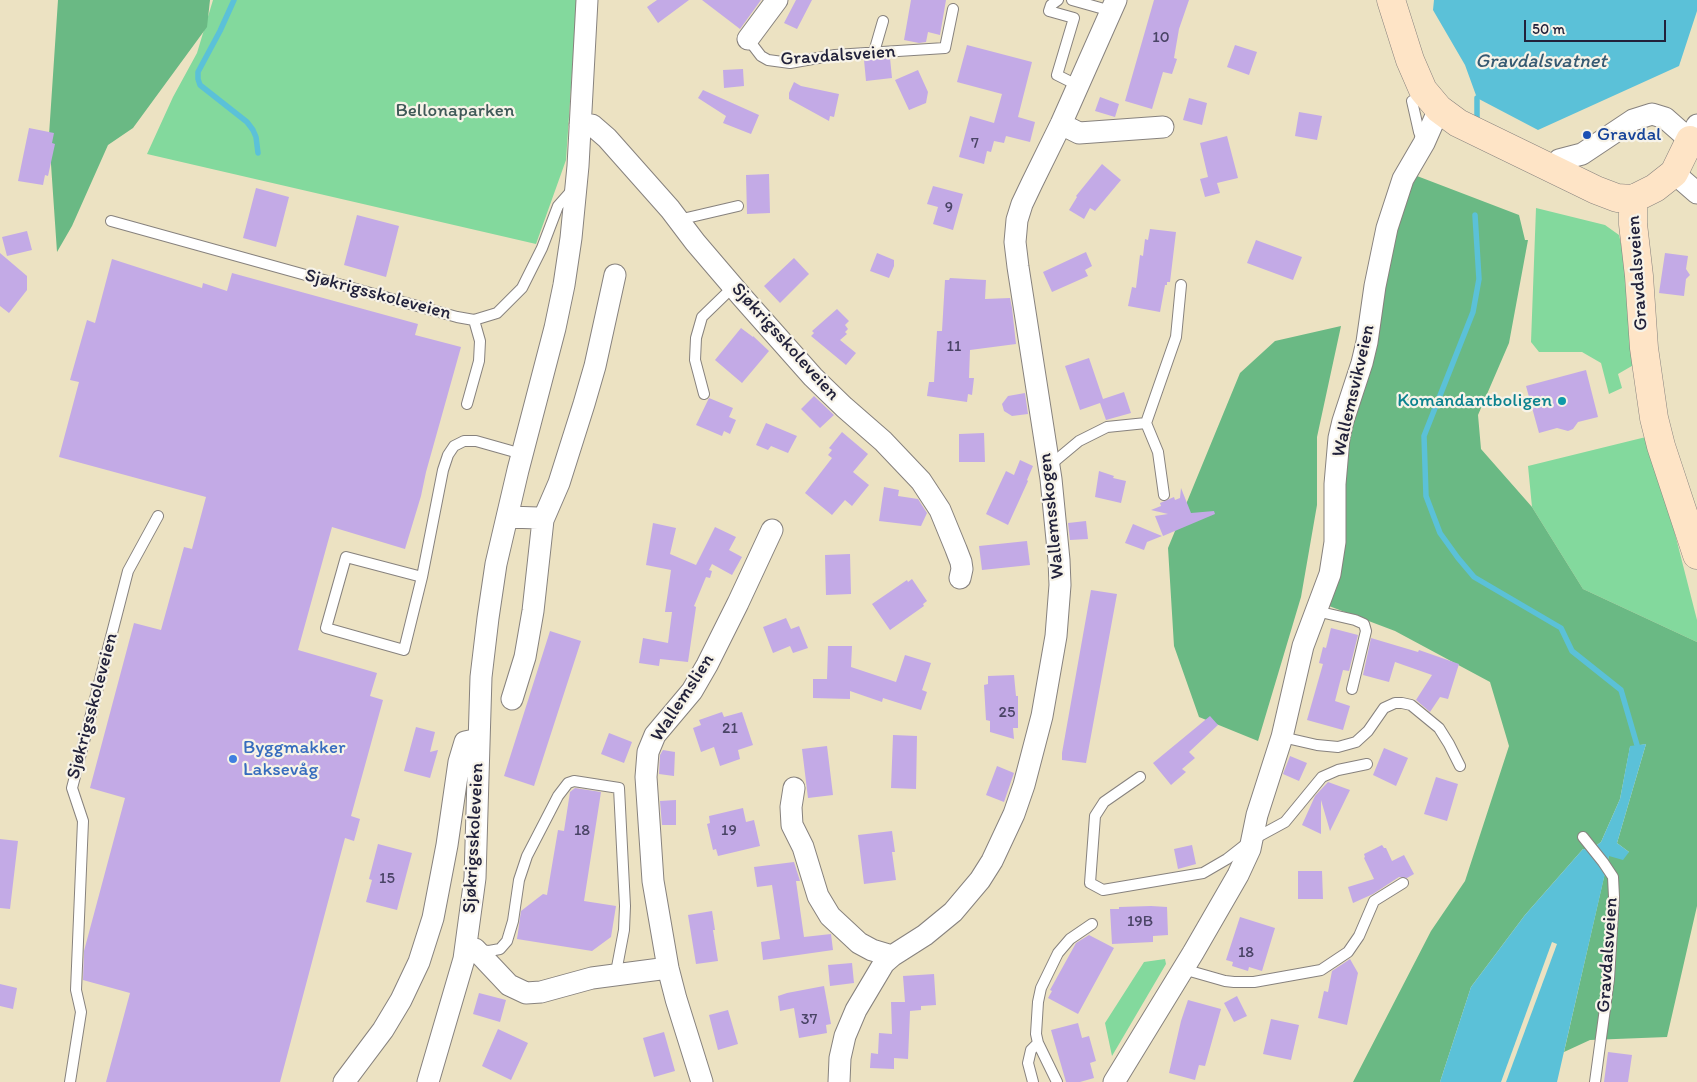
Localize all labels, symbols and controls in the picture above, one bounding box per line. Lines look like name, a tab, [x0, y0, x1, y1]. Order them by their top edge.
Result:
scale bar	[1527, 10, 1670, 42]
text: 50 m	[1532, 20, 1565, 38]
house number: 10	[1152, 28, 1170, 48]
street label: Gravdalsveien	[780, 41, 896, 71]
water label: Gravdalsvatnet	[1475, 50, 1607, 74]
park label: Bellonaparken	[395, 100, 515, 122]
place label: Gravdal	[1597, 124, 1661, 146]
marker: Gravdal	[1581, 129, 1593, 141]
house number: 7	[971, 134, 979, 154]
house number: 9	[945, 198, 953, 218]
street label: Gravdalsveien	[1623, 215, 1653, 331]
street label: Sjøkrigsskoleveien	[302, 265, 454, 325]
street label: Sjøkrigsskoleveien	[726, 278, 844, 406]
street label: Wallemsvikveien	[1328, 323, 1380, 459]
house number: 11	[947, 337, 961, 357]
place label: Komandantboligen	[1397, 390, 1552, 412]
marker: Komandantboligen	[1556, 395, 1568, 407]
street label: Wallemsskogen	[1034, 452, 1070, 580]
street label: Sjøkrigsskoleveien	[63, 630, 123, 782]
street label: Wallemslien	[646, 650, 720, 746]
house number: 25	[999, 703, 1015, 723]
house number: 21	[722, 719, 738, 739]
place label: Byggmakker Laksevåg	[243, 737, 345, 781]
marker: Byggmakker Laksevåg	[227, 753, 239, 765]
street label: Sjøkrigsskoleveien	[459, 762, 489, 914]
house number: 18	[574, 821, 590, 841]
house number: 19	[721, 821, 737, 841]
house number: 15	[379, 869, 395, 889]
street label: Gravdalsveien	[1593, 897, 1623, 1013]
house number: 19B	[1127, 912, 1153, 932]
house number: 18	[1238, 943, 1254, 963]
house number: 37	[801, 1010, 817, 1030]

